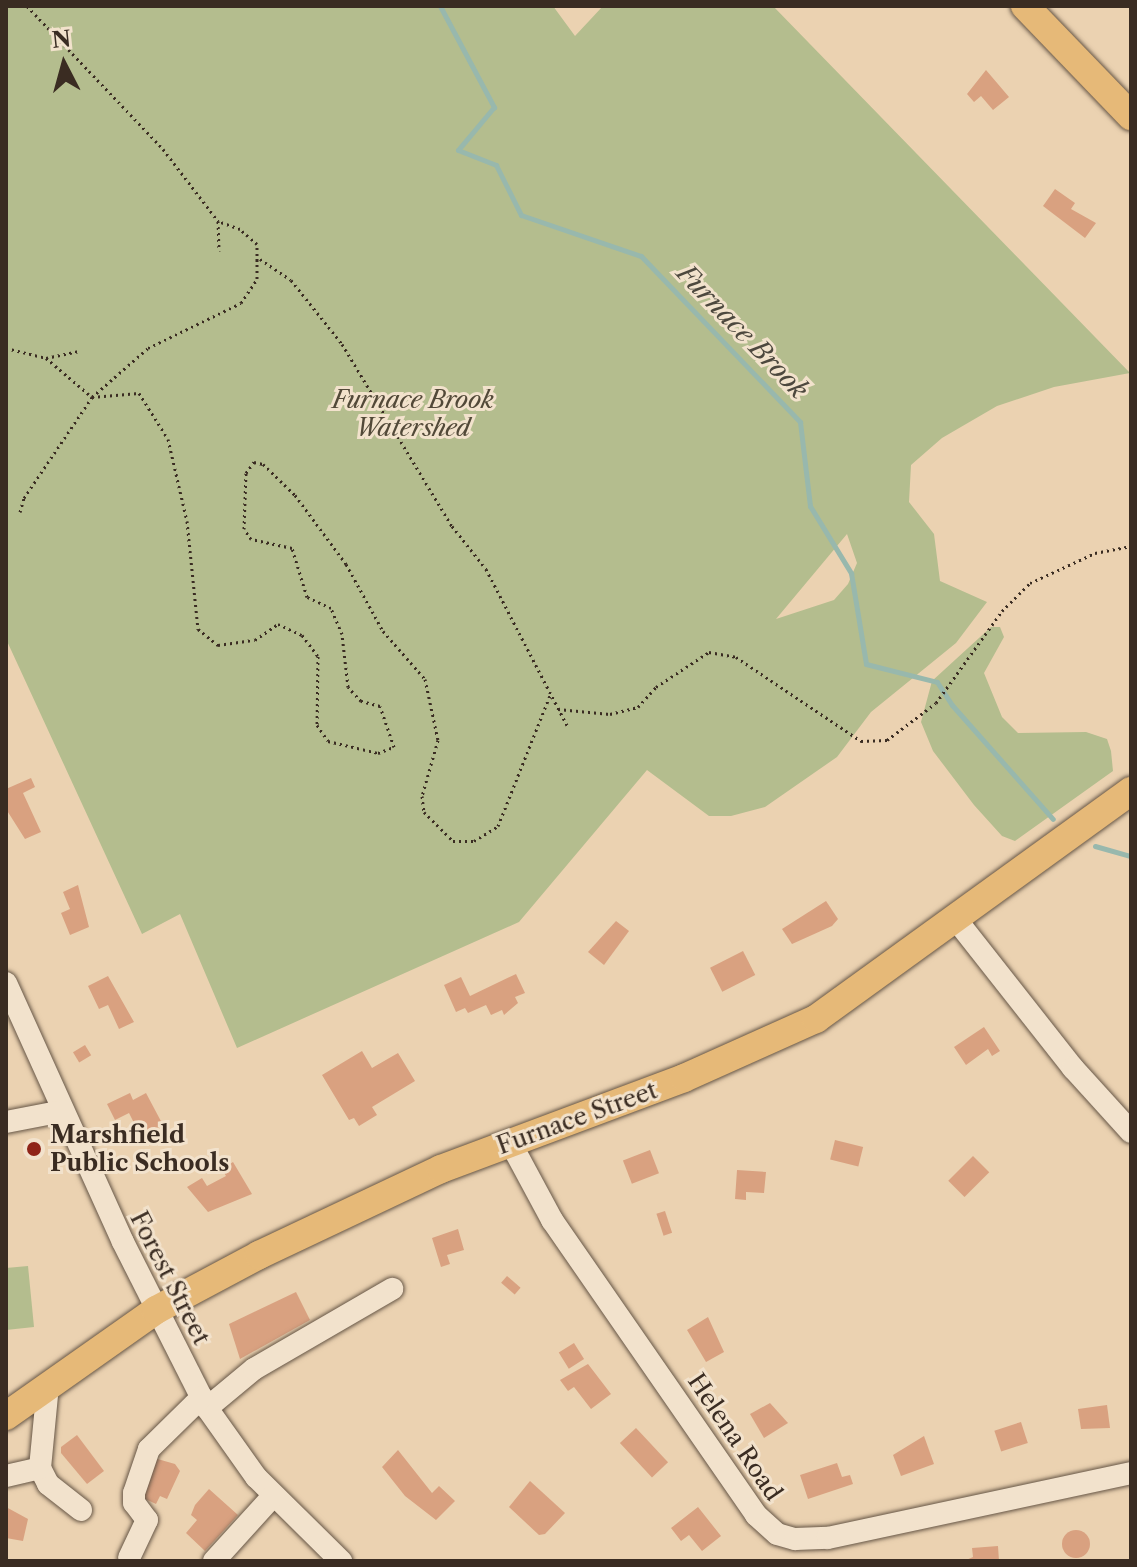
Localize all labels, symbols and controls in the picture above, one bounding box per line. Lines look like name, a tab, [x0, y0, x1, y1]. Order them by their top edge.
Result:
north arrow	[24, 24, 104, 104]
text: N	[51, 25, 72, 54]
water label: Furnace Brook	[670, 258, 814, 406]
park label: Furnace Brook Watershed	[332, 386, 494, 442]
street label: Furnace Street	[493, 1076, 661, 1160]
place label: Marshfield Public Schools	[50, 1121, 229, 1177]
marker: Marshfield Public Schools	[25, 1140, 43, 1158]
street label: Forest Street	[124, 1207, 216, 1349]
street label: Helena Road	[682, 1368, 788, 1506]

